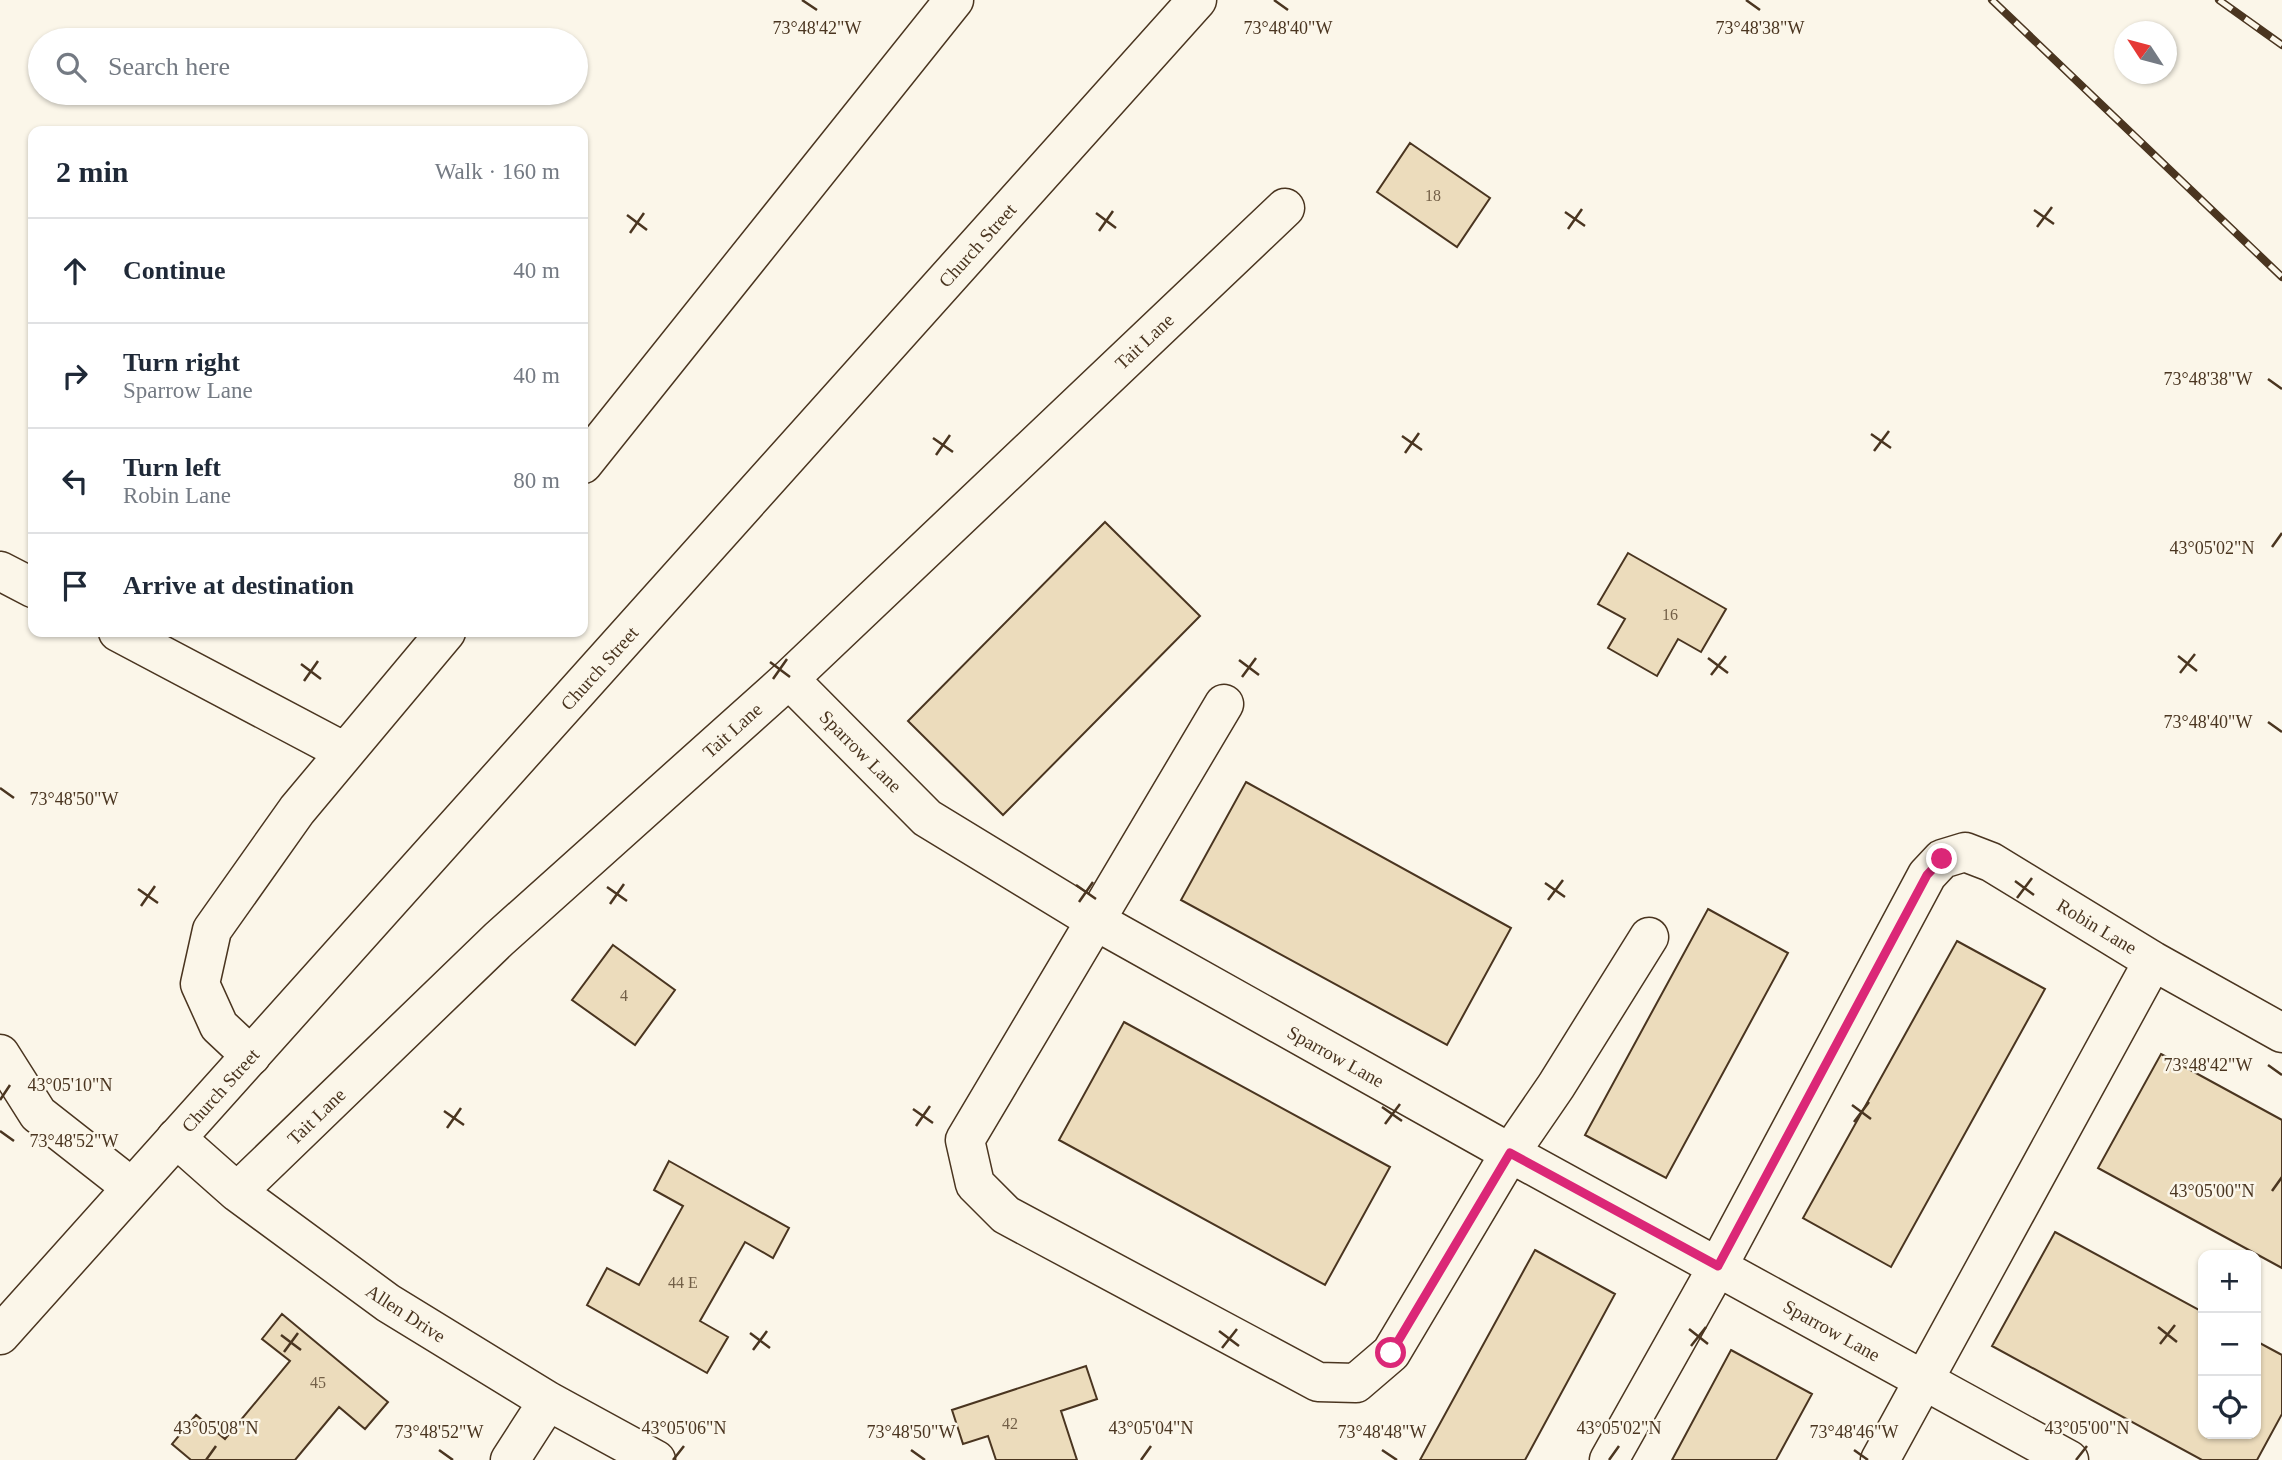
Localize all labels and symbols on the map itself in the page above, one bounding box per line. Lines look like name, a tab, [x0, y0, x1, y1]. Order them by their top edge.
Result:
text: 73°48'42"W	[773, 18, 861, 38]
text: 73°48'40"W	[1244, 18, 1332, 38]
text: 73°48'38"W	[1716, 18, 1804, 38]
north arrow	[2114, 21, 2177, 84]
house number: 18	[1425, 187, 1441, 204]
street label: Church Street	[934, 199, 1021, 291]
street label: Tait Lane	[1111, 309, 1178, 374]
text: 73°48'38"W	[2164, 369, 2252, 389]
text: 43°05'02"N	[2170, 538, 2254, 558]
house number: 16	[1662, 606, 1678, 623]
street label: Church Street	[556, 622, 643, 714]
street label: Tait Lane	[699, 698, 766, 762]
street label: Sparrow Lane	[815, 706, 906, 797]
text: 73°48'40"W	[2164, 712, 2252, 732]
text: 73°48'50"W	[30, 789, 118, 809]
route end	[1926, 843, 1957, 874]
street label: Robin Lane	[2053, 894, 2140, 958]
house number: 4	[620, 987, 628, 1004]
street label: Sparrow Lane	[1284, 1021, 1388, 1092]
street label: Church Street	[177, 1044, 264, 1136]
text: 73°48'42"W	[2164, 1055, 2252, 1075]
text: 43°05'10"N	[28, 1075, 112, 1095]
street label: Tait Lane	[283, 1084, 350, 1149]
text: 73°48'52"W	[30, 1131, 118, 1151]
text: 43°05'00"N	[2170, 1181, 2254, 1201]
house number: 44 E	[668, 1274, 698, 1291]
street label: Allen Drive	[362, 1280, 449, 1347]
street label: Sparrow Lane	[1780, 1295, 1884, 1366]
route start	[1375, 1337, 1406, 1368]
house number: 45	[310, 1374, 326, 1391]
house number: 42	[1002, 1415, 1018, 1432]
text: 43°05'08"N	[174, 1418, 258, 1438]
text: 43°05'06"N	[642, 1418, 726, 1438]
text: 43°05'04"N	[1109, 1418, 1193, 1438]
text: 43°05'02"N	[1577, 1418, 1661, 1438]
text: 43°05'00"N	[2045, 1418, 2129, 1438]
text: 73°48'52"W	[395, 1422, 483, 1442]
text: 73°48'50"W	[867, 1422, 955, 1442]
text: 73°48'48"W	[1338, 1422, 1426, 1442]
text: 73°48'46"W	[1810, 1422, 1898, 1442]

